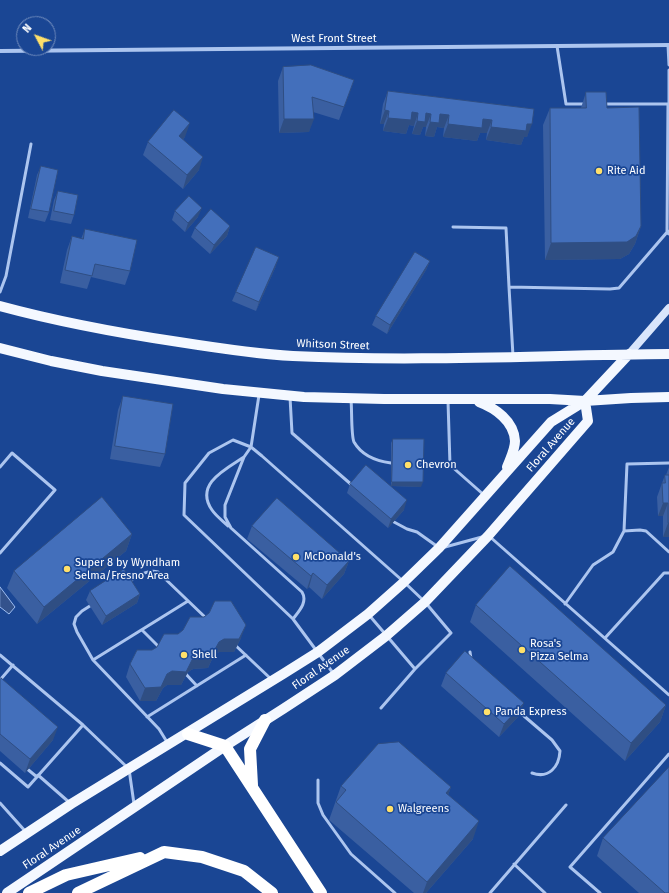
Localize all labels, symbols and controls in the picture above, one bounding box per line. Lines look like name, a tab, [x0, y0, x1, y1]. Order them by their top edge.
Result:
north arrow	[16, 16, 56, 56]
text: N	[20, 21, 35, 35]
street label: West Front Street	[291, 32, 377, 46]
place label: Rite Aid	[607, 164, 645, 178]
marker: Rite Aid	[594, 166, 604, 176]
street label: Whitson Street	[296, 337, 370, 353]
street label: Floral Avenue	[524, 415, 578, 475]
place label: Chevron	[416, 458, 457, 472]
marker: Chevron	[403, 460, 413, 470]
place label: McDonald's	[304, 550, 361, 564]
marker: McDonald's	[291, 552, 301, 562]
place label: Super 8 by Wyndham Selma/Fresno Area	[75, 556, 180, 582]
marker: Super 8 by Wyndham Selma/Fresno Area	[62, 564, 72, 574]
place label: Rosa's Pizza Selma	[530, 637, 588, 663]
street label: Floral Avenue	[290, 643, 352, 693]
marker: Rosa's Pizza Selma	[517, 645, 527, 655]
place label: Shell	[192, 648, 217, 662]
marker: Shell	[179, 650, 189, 660]
place label: Panda Express	[495, 705, 567, 719]
marker: Panda Express	[482, 707, 492, 717]
place label: Walgreens	[398, 802, 449, 816]
marker: Walgreens	[385, 804, 395, 814]
street label: Floral Avenue	[20, 824, 84, 872]

